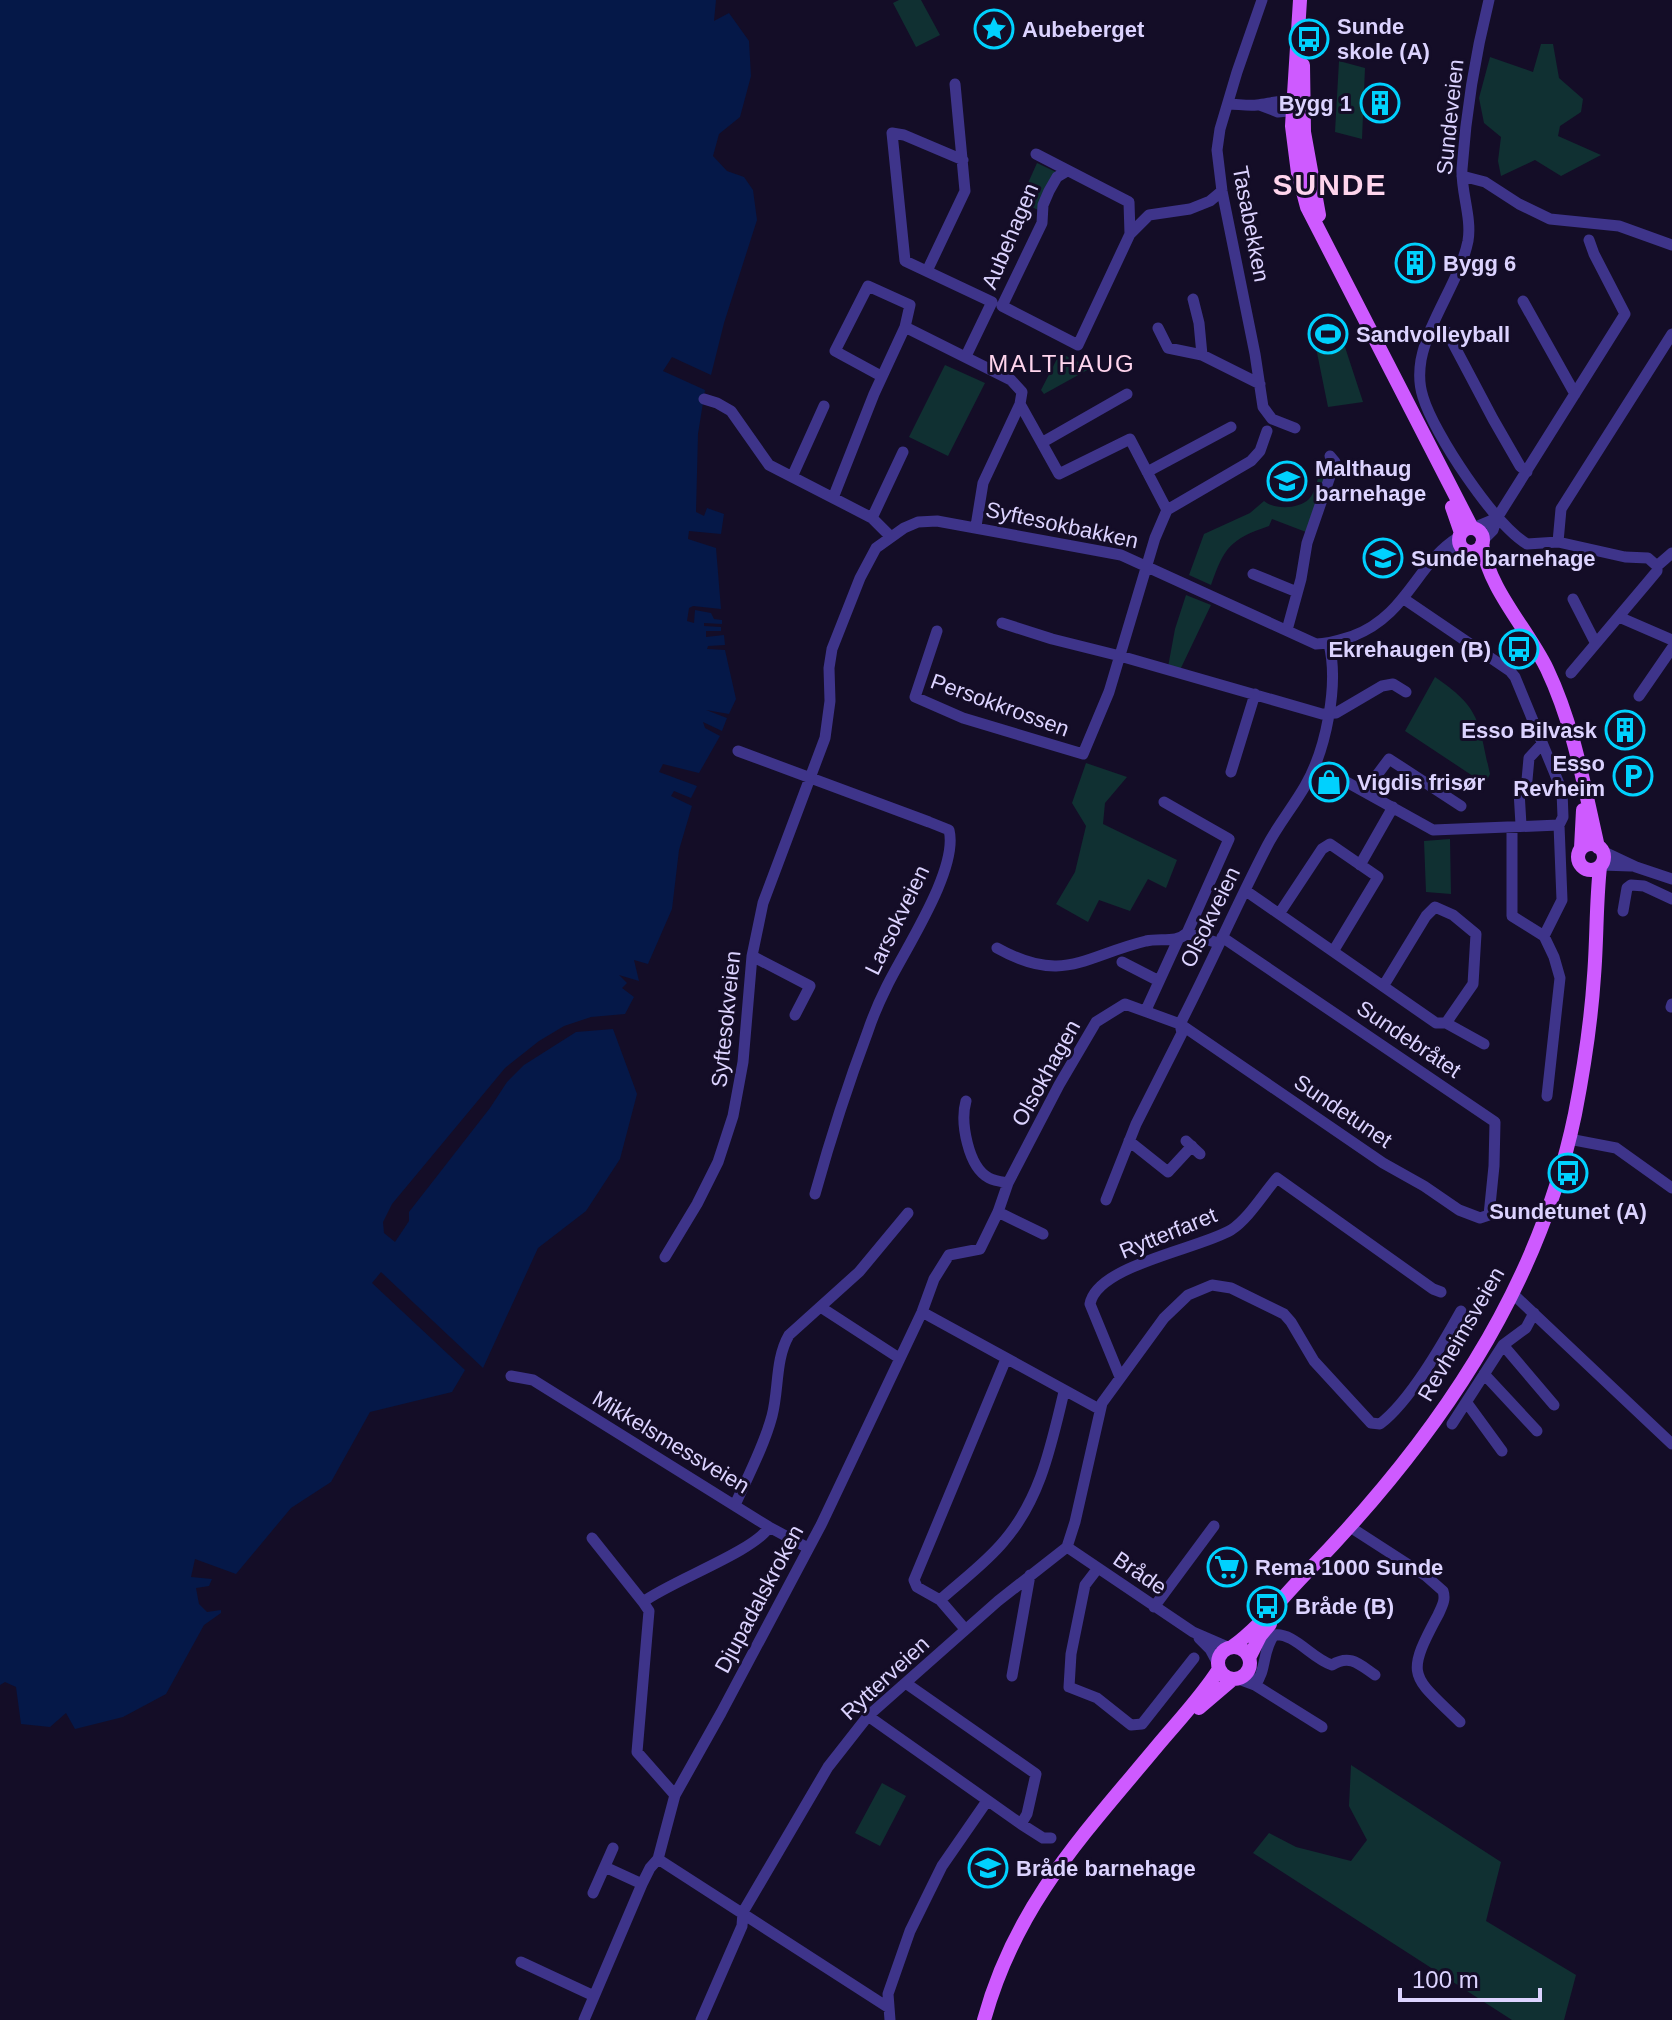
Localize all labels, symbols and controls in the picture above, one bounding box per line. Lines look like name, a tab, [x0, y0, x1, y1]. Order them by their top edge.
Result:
place icon: Aubeberget	[973, 8, 1015, 50]
place label: Sunde skole (A)	[1337, 14, 1430, 64]
place label: Aubeberget	[1022, 17, 1145, 42]
bus stop icon: Sunde skole (A)	[1288, 18, 1330, 60]
street label: Sundeveien	[1431, 58, 1469, 176]
building icon: Bygg 1	[1359, 82, 1401, 124]
place label: Bygg 1	[1279, 91, 1352, 116]
street label: Tasabekken	[1228, 164, 1274, 284]
district label: SUNDE	[1272, 168, 1388, 201]
street label: Aubehagen	[977, 179, 1043, 293]
building icon: Bygg 6	[1394, 242, 1436, 284]
place label: Bygg 6	[1443, 251, 1516, 276]
sports icon: Sandvolleyball	[1307, 313, 1349, 355]
place label: Sandvolleyball	[1356, 322, 1510, 347]
district label: MALTHAUG	[988, 350, 1136, 377]
place label: Malthaug barnehage	[1315, 456, 1426, 506]
school or university icon: Malthaug barnehage	[1266, 460, 1308, 502]
street label: Syftesokbakken	[983, 497, 1141, 553]
school or university icon: Sunde barnehage	[1362, 537, 1404, 579]
place label: Sunde barnehage	[1411, 546, 1596, 571]
bus stop icon: Ekrehaugen (B)	[1498, 628, 1540, 670]
place label: Ekrehaugen (B)	[1328, 637, 1491, 662]
street label: Persokkrossen	[927, 668, 1073, 742]
building icon: Esso Bilvask	[1604, 709, 1646, 751]
place label: Esso Bilvask	[1461, 718, 1598, 743]
place label: Esso Revheim	[1513, 751, 1605, 801]
parking icon: Esso Revheim	[1612, 755, 1654, 797]
shop icon: Vigdis frisør	[1308, 761, 1350, 803]
place label: Vigdis frisør	[1357, 770, 1485, 795]
street label: Larsokveien	[860, 861, 934, 979]
street label: Olsokveien	[1175, 863, 1245, 971]
street label: Syftesokveien	[706, 950, 746, 1088]
street label: Sundebråtet	[1352, 995, 1466, 1083]
street label: Olsokhagen	[1007, 1016, 1085, 1130]
street label: Sundetunet	[1289, 1069, 1397, 1153]
bus stop icon: Sundetunet (A)	[1547, 1152, 1589, 1194]
place label: Sundetunet (A)	[1489, 1199, 1647, 1224]
street label: Rytterfaret	[1116, 1202, 1220, 1264]
street label: Revheimsveien	[1413, 1263, 1509, 1405]
street label: Mikkelsmessveien	[588, 1385, 754, 1499]
street label: Djupadalskroken	[709, 1521, 809, 1677]
street label: Bråde	[1109, 1546, 1171, 1600]
supermarket icon: Rema 1000 Sunde	[1206, 1546, 1248, 1588]
place label: Rema 1000 Sunde	[1255, 1555, 1443, 1580]
bus stop icon: Bråde (B)	[1246, 1585, 1288, 1627]
place label: Bråde (B)	[1295, 1594, 1394, 1619]
street label: Rytterveien	[836, 1631, 934, 1725]
school or university icon: Bråde barnehage	[967, 1847, 1009, 1889]
place label: Bråde barnehage	[1016, 1856, 1196, 1881]
scale bar	[1400, 1952, 1540, 2002]
text: 100 m	[1412, 1966, 1479, 1993]

